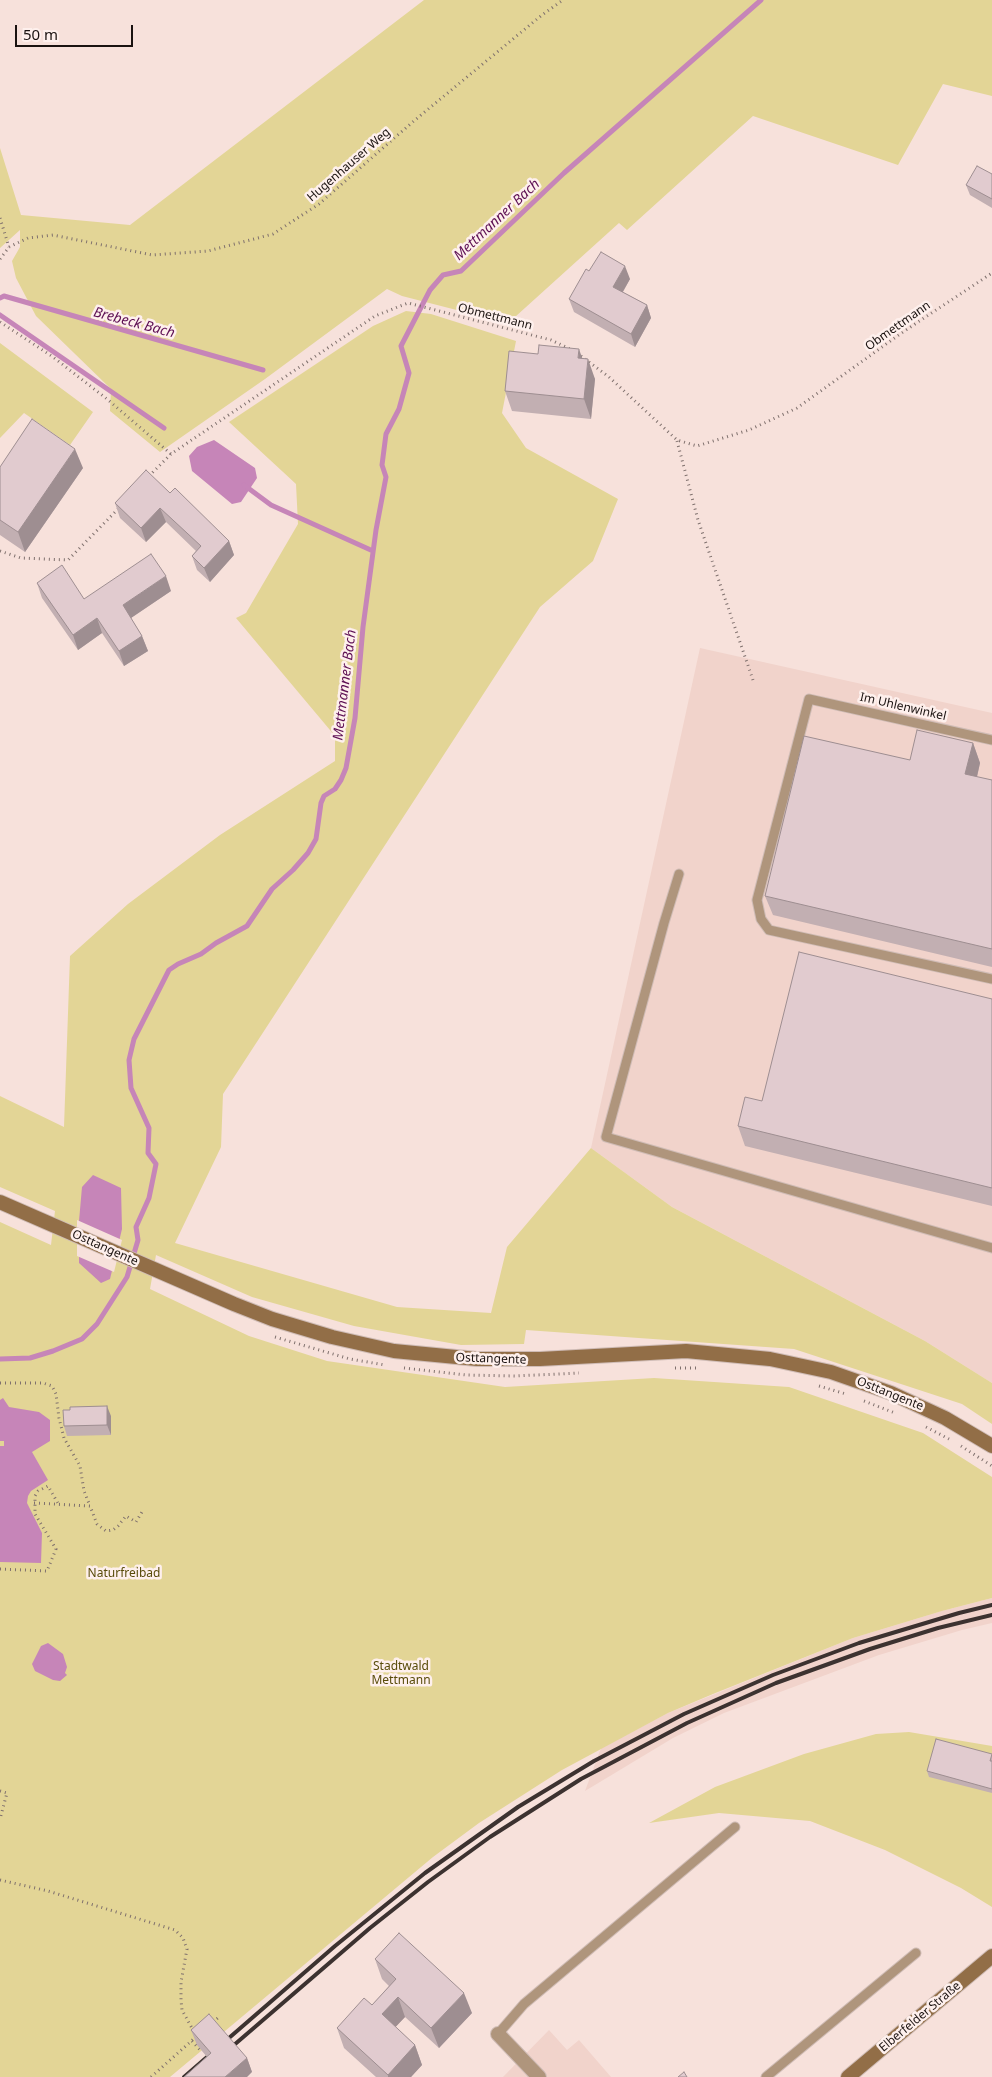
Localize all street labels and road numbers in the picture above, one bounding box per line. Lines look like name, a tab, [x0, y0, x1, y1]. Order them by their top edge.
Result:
street label: Hugenhauser Weg	[305, 125, 393, 205]
street label: Obmettmann	[863, 298, 933, 354]
street label: Obmettmann	[456, 301, 534, 333]
street label: Im Uhlenwinkel	[858, 690, 948, 724]
street label: Osttangente	[70, 1227, 140, 1269]
street label: Osttangente	[455, 1351, 527, 1367]
street label: Osttangente	[855, 1374, 925, 1414]
street label: Elberfelder Straße	[876, 1979, 964, 2055]

